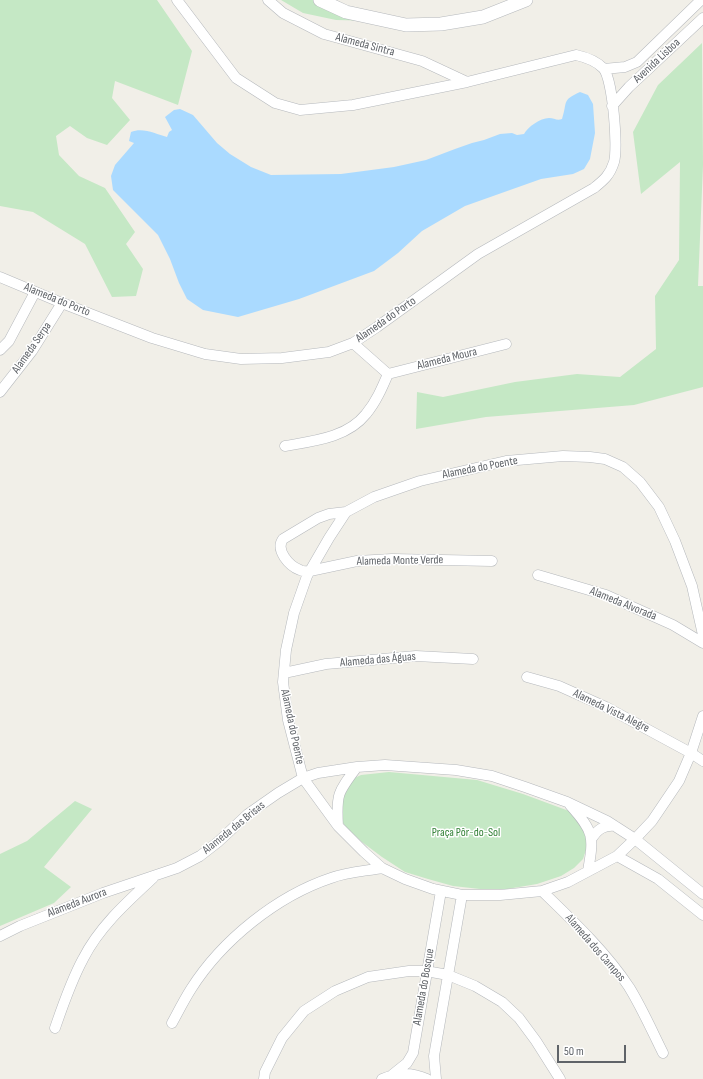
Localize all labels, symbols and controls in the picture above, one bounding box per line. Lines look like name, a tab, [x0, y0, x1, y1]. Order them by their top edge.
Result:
street label: Alameda Sintra	[334, 30, 396, 60]
street label: Avenida Lisboa	[631, 36, 683, 86]
street label: Alameda do Porto	[22, 280, 92, 320]
street label: Alameda do Porto	[353, 294, 419, 346]
street label: Alameda Serpa	[9, 320, 55, 376]
street label: Alameda Moura	[416, 345, 478, 373]
street label: Alameda do Poente	[441, 454, 519, 482]
street label: Alameda Monte Verde	[357, 553, 443, 569]
street label: Alameda Alvorada	[588, 584, 658, 624]
street label: Alameda das Águas	[339, 650, 417, 670]
street label: Alameda Vista Alegre	[570, 686, 652, 736]
street label: Alameda do Poente	[277, 688, 307, 766]
street label: Alameda das Brisas	[200, 798, 268, 858]
park label: Praça Pôr-do-Sol	[432, 826, 500, 840]
street label: Alameda Aurora	[45, 885, 109, 921]
street label: Alameda dos Campos	[562, 911, 628, 985]
street label: Alameda do Bosque	[410, 948, 438, 1026]
scale bar	[559, 1037, 628, 1063]
text: 50 m	[564, 1044, 584, 1059]

